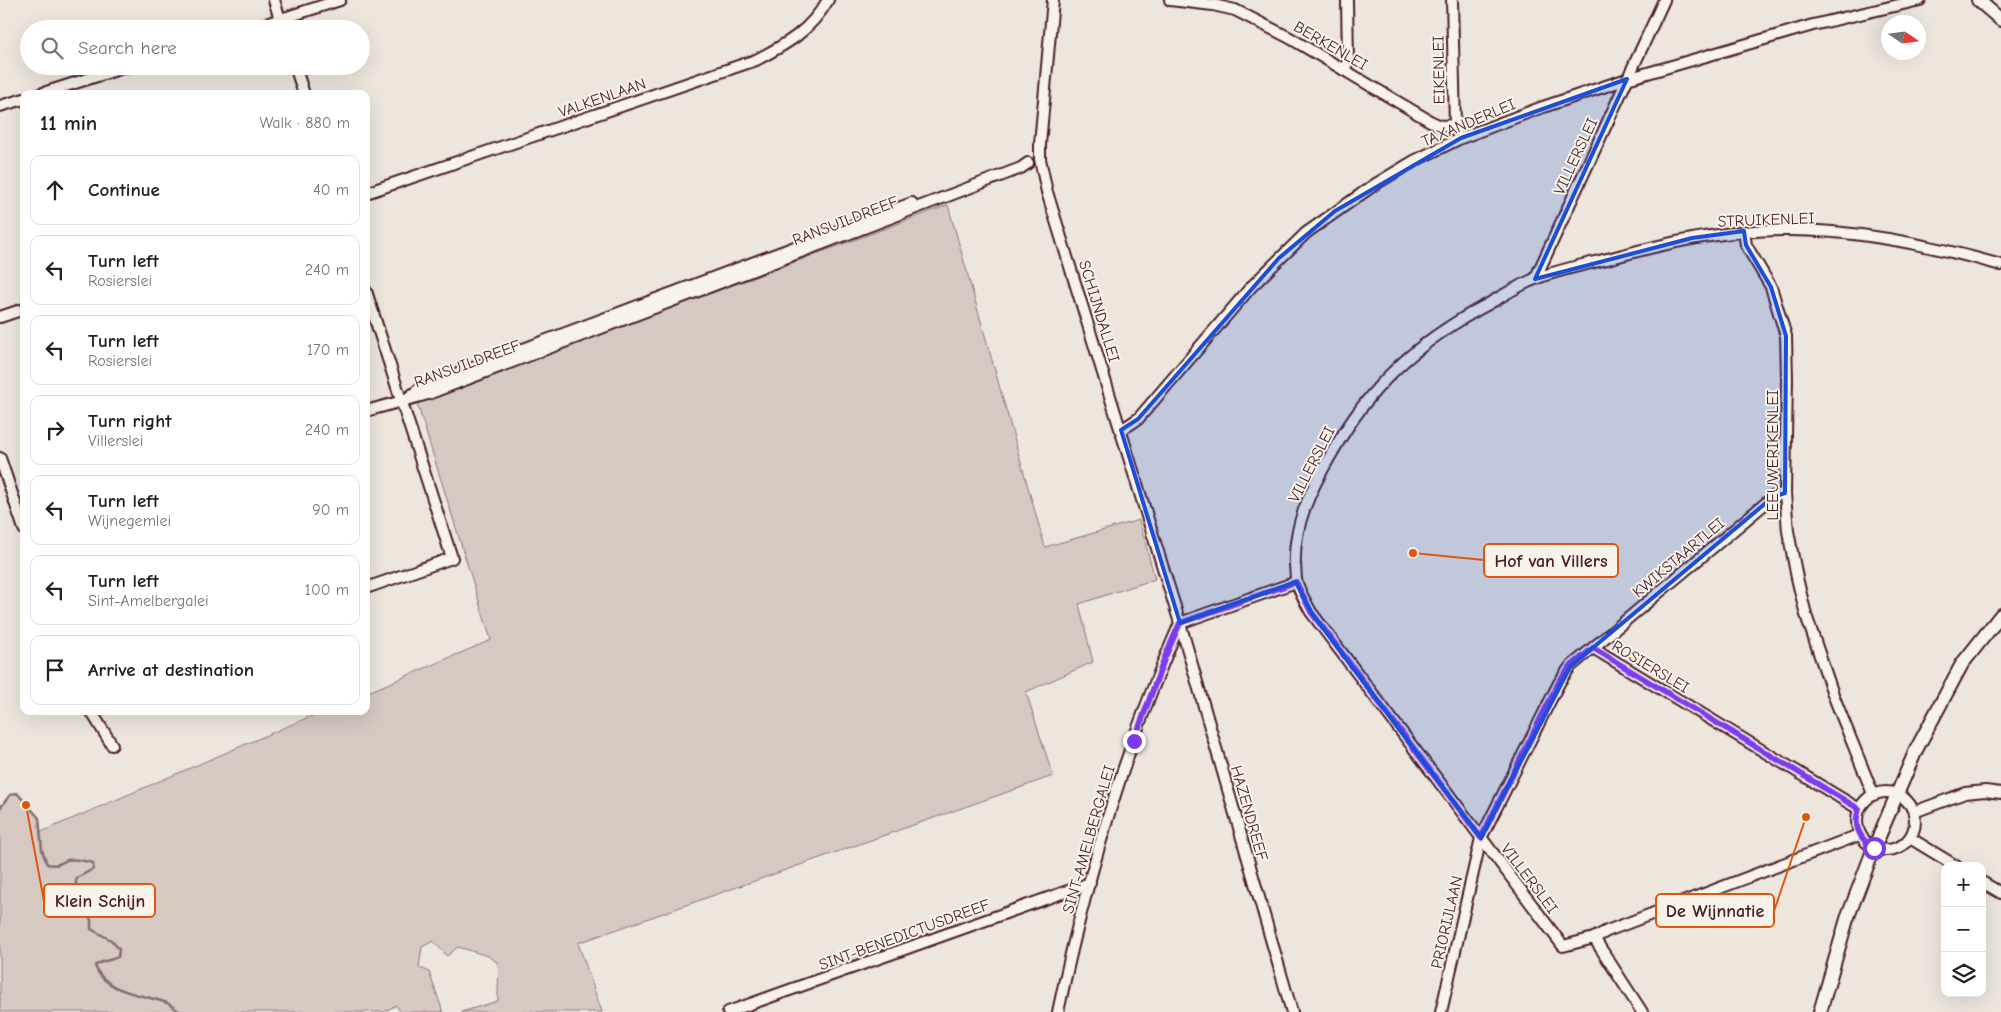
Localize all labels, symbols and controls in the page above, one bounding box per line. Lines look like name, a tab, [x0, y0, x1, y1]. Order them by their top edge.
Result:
north arrow	[1881, 15, 1926, 60]
street label: BERKENLEI	[1290, 18, 1371, 74]
search box	[20, 20, 370, 75]
icon: search	[38, 34, 66, 62]
street label: EIKENLEI	[1429, 35, 1449, 105]
text: Search here	[78, 37, 177, 59]
street label: VALKENLAAN	[556, 75, 648, 121]
street label: TAXANDERLEI	[1419, 95, 1518, 151]
text: 11 min	[40, 111, 97, 135]
text: Walk · 880 m	[259, 114, 350, 132]
street label: VILLERSLEI	[1550, 115, 1602, 198]
icon: ahead	[41, 176, 69, 204]
text: Continue	[88, 179, 160, 201]
text: 40 m	[313, 181, 349, 199]
street label: RANSUILDREEF	[790, 192, 901, 249]
street label: STRUIKENLEI	[1717, 209, 1815, 231]
text: Turn left	[88, 250, 159, 272]
icon: left	[41, 256, 69, 284]
street label: SCHIJNDALLEI	[1075, 258, 1123, 364]
text: 240 m	[305, 261, 349, 279]
text: Rosierslei	[88, 272, 152, 290]
text: Turn left	[88, 330, 159, 352]
icon: left	[41, 336, 69, 364]
street label: RANSUILDREEF	[412, 336, 524, 391]
text: 170 m	[307, 341, 349, 359]
text: Rosierslei	[88, 352, 152, 370]
street label: LEEUWERIKENLEI	[1764, 390, 1782, 520]
text: Turn right	[88, 410, 172, 432]
icon: right	[41, 416, 69, 444]
text: 240 m	[305, 421, 349, 439]
street label: VILLERSLEI	[1285, 423, 1339, 505]
text: Villerslei	[88, 432, 143, 450]
text: Turn left	[88, 490, 159, 512]
icon: left	[41, 496, 69, 524]
text: 90 m	[312, 501, 349, 519]
text: Wijnegemlei	[88, 512, 171, 530]
street label: KWIKSTAARTLEI	[1629, 514, 1728, 601]
callout: Hof van Villers	[1484, 544, 1618, 577]
text: Hof van Villers	[1494, 551, 1608, 572]
text: Turn left	[88, 570, 159, 592]
icon: left	[41, 576, 69, 604]
text: 100 m	[305, 581, 349, 599]
text: Sint-Amelbergalei	[88, 592, 209, 610]
street label: ROSIERSLEI	[1609, 637, 1692, 697]
icon: arrive	[41, 656, 69, 684]
text: Arrive at destination	[88, 659, 254, 681]
route end	[1123, 730, 1146, 753]
street label: SINT-AMELBERGALEI	[1059, 763, 1119, 916]
street label: HAZENDREEF	[1227, 763, 1271, 864]
route start	[1863, 837, 1886, 860]
street label: VILLERSLEI	[1497, 840, 1561, 917]
map controls	[1941, 862, 1986, 997]
button: +	[1941, 862, 1986, 907]
street label: PRIORIJLAAN	[1428, 874, 1466, 970]
callout: Klein Schijn	[44, 884, 155, 917]
text: Klein Schijn	[55, 891, 145, 912]
callout: De Wijnnatie	[1656, 894, 1774, 927]
street label: SINT-BENEDICTUSDREEF	[816, 895, 993, 974]
text: De Wijnnatie	[1666, 901, 1764, 922]
button: −	[1941, 907, 1986, 952]
button: layers	[1941, 952, 1986, 997]

